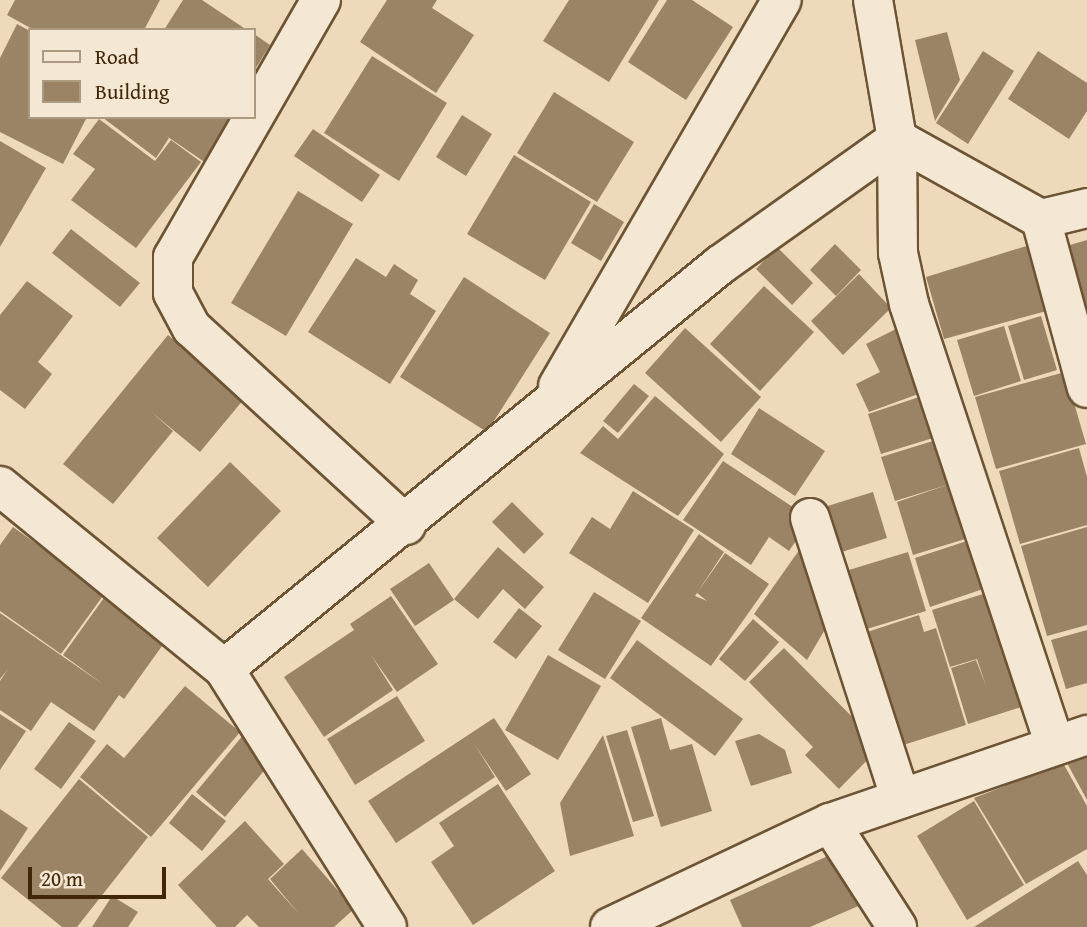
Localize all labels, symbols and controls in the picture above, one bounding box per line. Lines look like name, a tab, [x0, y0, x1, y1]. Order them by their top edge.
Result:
legend	[28, 28, 256, 119]
text: Road	[95, 41, 139, 72]
text: Building	[95, 76, 169, 107]
scale bar	[32, 853, 170, 897]
text: 20 m	[41, 863, 83, 894]

